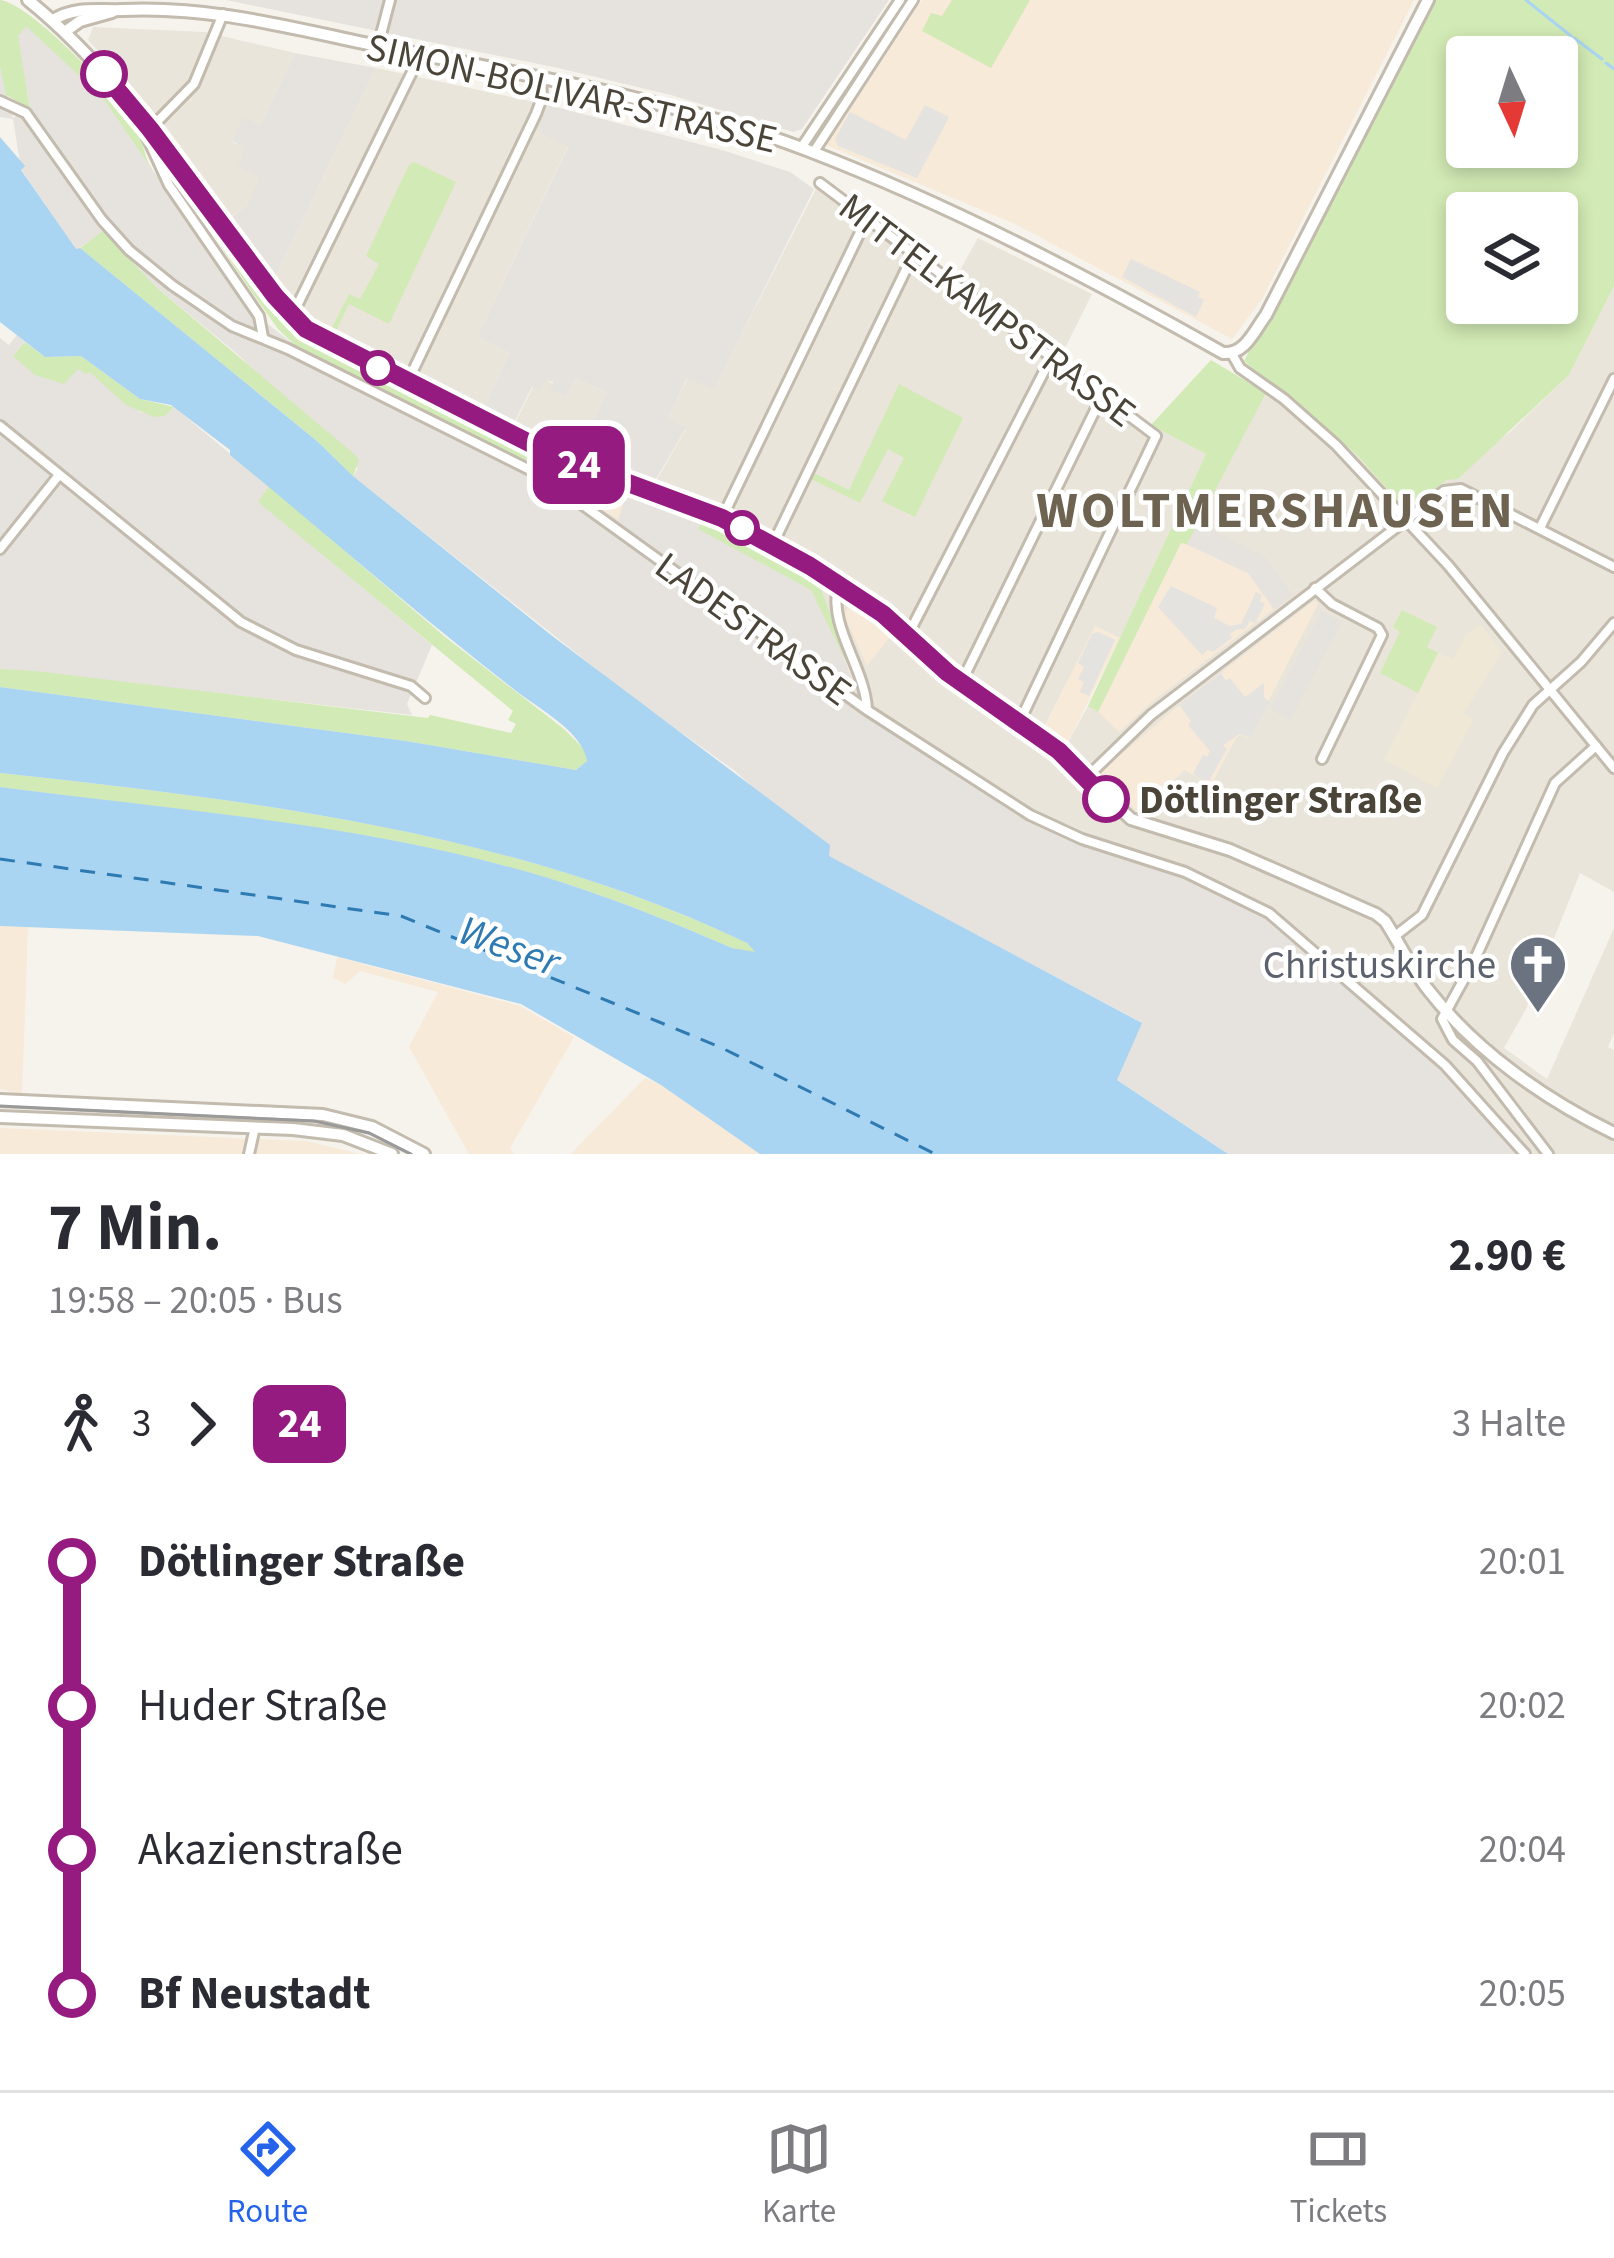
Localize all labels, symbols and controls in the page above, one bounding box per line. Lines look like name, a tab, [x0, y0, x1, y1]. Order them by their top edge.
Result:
street label: SIMON-BOLIVAR-STRASSE	[361, 19, 782, 168]
north arrow	[1446, 36, 1578, 168]
map controls	[1446, 36, 1578, 324]
unlabelled marker	[82, 52, 126, 96]
street label: MITTELKAMPSTRASSE	[827, 180, 1147, 441]
button: layers	[1446, 192, 1578, 324]
unlabelled marker	[362, 352, 394, 384]
line badge: 24	[525, 426, 633, 504]
text: 24	[557, 435, 601, 495]
district label: WOLTMERSHAUSEN	[1036, 475, 1516, 547]
unlabelled marker	[726, 512, 758, 544]
street label: LADESTRASSE	[643, 539, 863, 720]
place label: Dötlinger Straße	[1139, 773, 1423, 829]
marker: Dötlinger Straße	[1084, 777, 1128, 821]
water label: Weser	[451, 901, 570, 993]
church icon: Christuskirche	[1507, 933, 1569, 1015]
place label: Christuskirche	[1263, 938, 1496, 994]
text: 7 Min.	[48, 1181, 222, 1275]
text: 2.90 €	[1448, 1224, 1566, 1288]
text: 19:58 – 20:05 · Bus	[48, 1273, 343, 1329]
icon: walk	[48, 1391, 114, 1457]
icon: forward	[169, 1391, 235, 1457]
text: 24	[277, 1394, 322, 1454]
text: 3	[132, 1396, 151, 1452]
text: 3 Halte	[1452, 1396, 1566, 1452]
text: Dötlinger Straße	[138, 1530, 465, 1594]
text: 20:01	[1479, 1534, 1566, 1590]
text: Huder Straße	[138, 1674, 387, 1738]
text: 20:02	[1479, 1678, 1566, 1734]
text: Akazienstraße	[138, 1818, 403, 1882]
text: 20:04	[1479, 1822, 1566, 1878]
text: Bf Neustadt	[138, 1962, 370, 2026]
text: 20:05	[1479, 1966, 1566, 2022]
tab: Route	[227, 2116, 308, 2235]
tab: Karte	[762, 2116, 836, 2235]
tab: Tickets	[1290, 2116, 1387, 2235]

